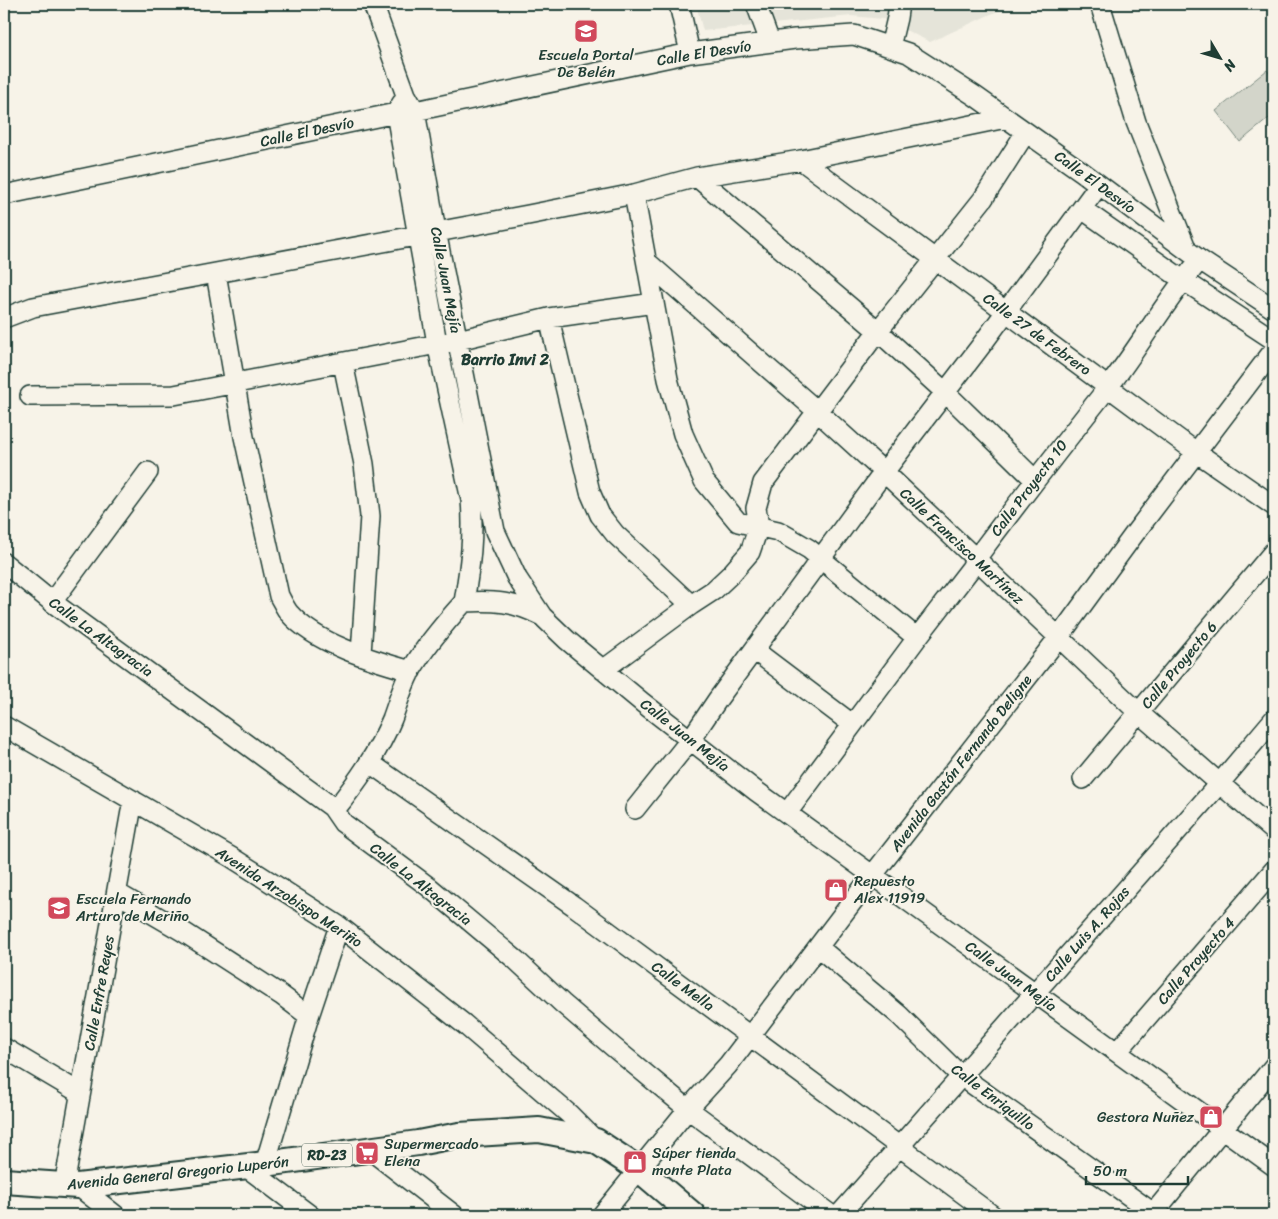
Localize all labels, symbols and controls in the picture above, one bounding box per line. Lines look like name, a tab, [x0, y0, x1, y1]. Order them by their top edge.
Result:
school or university icon: Escuela Portal De Belén	[573, 18, 599, 44]
north arrow	[1196, 32, 1246, 82]
street label: Calle El Desvío	[655, 33, 754, 73]
place label: Escuela Portal De Belén	[538, 42, 634, 85]
text: N	[1217, 53, 1243, 77]
street label: Calle El Desvío	[258, 109, 357, 155]
street label: Calle El Desvío	[1049, 143, 1142, 221]
street label: Calle Juan Mejía	[423, 224, 469, 336]
street label: Calle 27 de Febrero	[977, 286, 1097, 383]
district label: Barrio Invi 2	[461, 345, 550, 374]
street label: Calle Proyecto 10	[984, 434, 1074, 542]
street label: Calle Francisco Martínez	[894, 481, 1031, 612]
street label: Calle La Altagracia	[43, 590, 159, 684]
street label: Calle Proyecto 6	[1134, 615, 1224, 715]
street label: Avenida Gastón Fernando Deligne	[883, 669, 1039, 858]
street label: Calle Juan Mejía	[634, 691, 736, 779]
street label: Calle La Altagracia	[364, 836, 478, 933]
street label: Avenida Arzobispo Meriño	[209, 839, 368, 955]
place label: Repuesto Alex 11919	[853, 868, 925, 911]
shop icon: Repuesto Alex 11919	[823, 877, 849, 903]
street label: Calle Luis A. Rojas	[1038, 880, 1136, 988]
place label: Escuela Fernando Arturo de Meriño	[75, 886, 192, 929]
school or university icon: Escuela Fernando Arturo de Meriño	[46, 895, 72, 921]
street label: Calle Proyecto 4	[1150, 911, 1242, 1011]
street label: Calle Enfre Reyes	[76, 933, 122, 1053]
street label: Calle Juan Mejía	[960, 934, 1063, 1019]
street label: Calle Mella	[646, 954, 721, 1018]
street label: Calle Enriquillo	[946, 1057, 1041, 1138]
place label: Gestora Nuñez	[1097, 1104, 1195, 1130]
shop icon: Gestora Nuñez	[1198, 1104, 1224, 1130]
place label: Supermercado Elena	[384, 1131, 479, 1174]
supermarket icon: Supermercado Elena	[354, 1140, 380, 1166]
place label: Súper tienda monte Plata	[652, 1140, 737, 1183]
road number: RD-23	[302, 1144, 352, 1166]
street label: Avenida General Gregorio Luperón	[65, 1148, 290, 1198]
shop icon: Súper tienda monte Plata	[622, 1149, 648, 1175]
scale bar	[1086, 1154, 1188, 1186]
text: 50 m	[1093, 1158, 1128, 1184]

